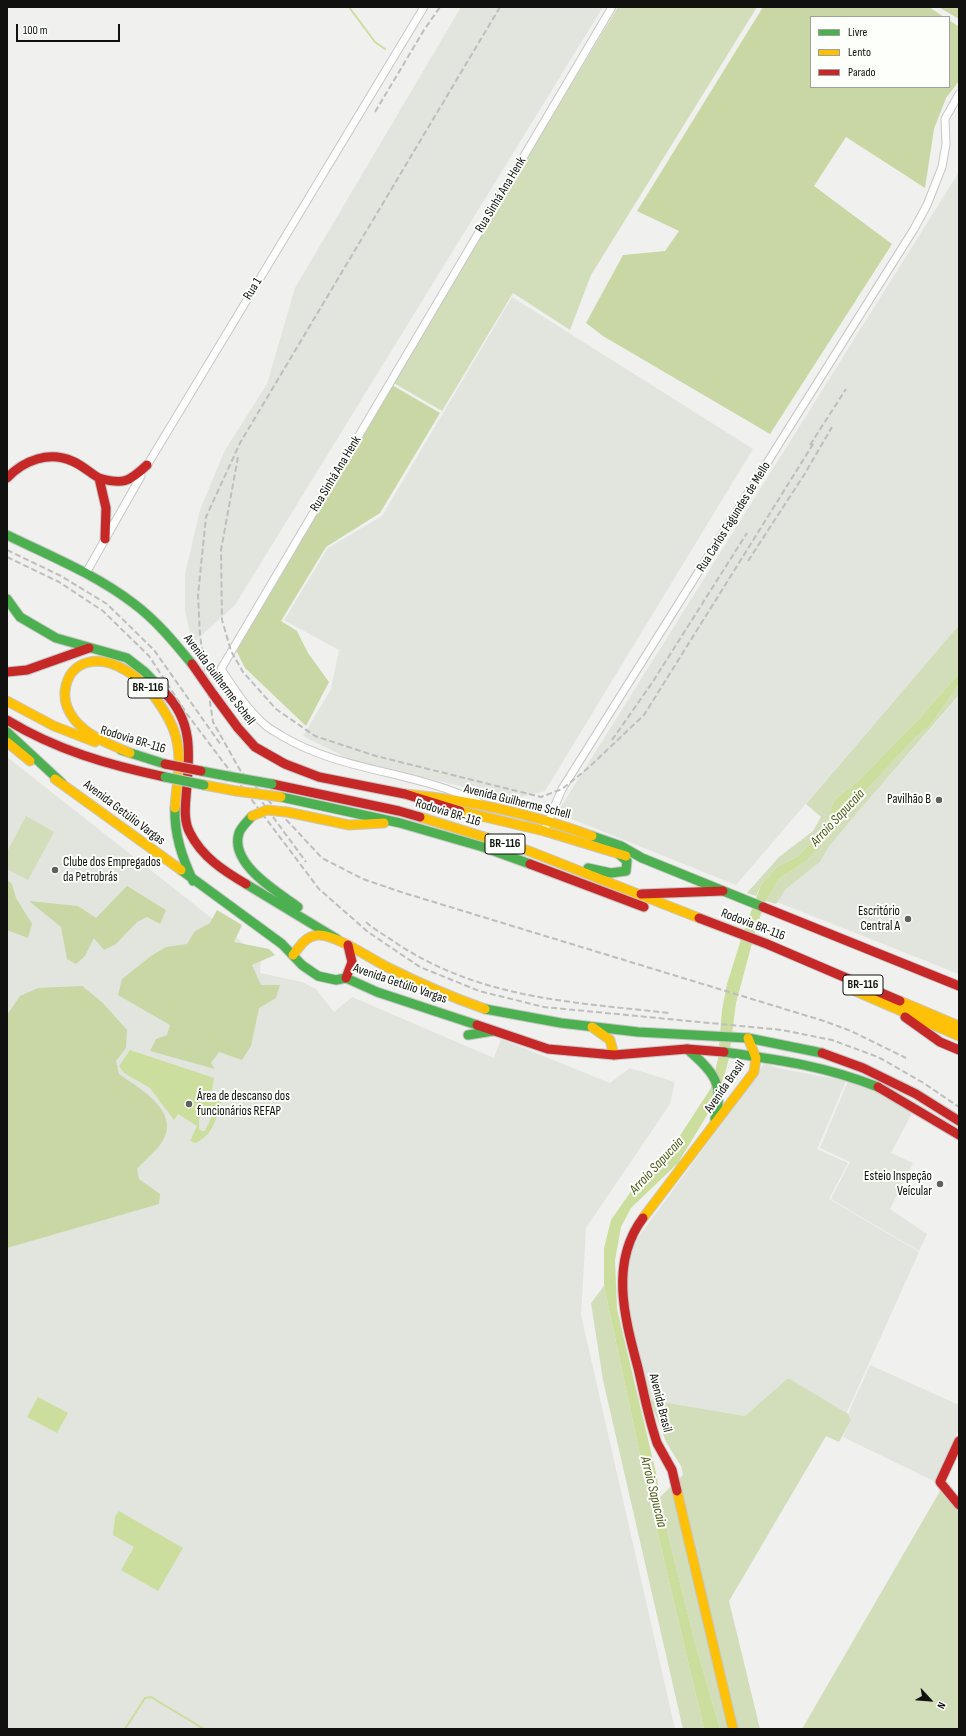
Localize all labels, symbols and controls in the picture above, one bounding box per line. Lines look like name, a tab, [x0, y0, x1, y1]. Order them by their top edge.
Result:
scale bar	[18, 16, 122, 42]
legend	[810, 16, 950, 88]
text: 100 m	[23, 23, 48, 38]
text: Livre	[848, 25, 867, 40]
text: Lento	[848, 45, 871, 60]
text: Parado	[848, 65, 875, 80]
street label: Rua Sinhá Ana Henk	[472, 154, 530, 236]
street label: Rua 1	[240, 275, 266, 303]
street label: Rua Sinhá Ana Henk	[307, 433, 365, 515]
street label: Rua Carlos Fagundes de Mello	[694, 459, 774, 575]
street label: Avenida Guilherme Schell	[180, 632, 258, 728]
road number: BR-116	[128, 678, 168, 698]
street label: Rodovia BR-116	[98, 723, 168, 757]
street label: Avenida Getúlio Vargas	[80, 777, 168, 849]
street label: Avenida Guilherme Schell	[462, 781, 572, 823]
water label: Arroio Sapucaia	[807, 786, 869, 850]
place label: Pavilhão B	[887, 792, 931, 808]
marker: Pavilhão B	[934, 795, 944, 805]
street label: Rodovia BR-116	[413, 796, 483, 830]
road number: BR-116	[485, 834, 525, 854]
place label: Clube dos Empregados da Petrobrás	[63, 855, 161, 886]
marker: Clube dos Empregados da Petrobrás	[50, 865, 60, 875]
place label: Escritório Central A	[858, 904, 900, 935]
street label: Rodovia BR-116	[719, 906, 787, 944]
marker: Escritório Central A	[903, 914, 913, 924]
street label: Avenida Getúlio Vargas	[351, 961, 449, 1007]
road number: BR-116	[843, 975, 883, 995]
street label: Avenida Brasil	[701, 1058, 749, 1116]
place label: Área de descanso dos funcionários REFAP	[197, 1089, 290, 1120]
marker: Área de descanso dos funcionários REFAP	[184, 1099, 194, 1109]
water label: Arroio Sapucaia	[626, 1134, 688, 1198]
place label: Esteio Inspeção Veícular	[864, 1169, 932, 1200]
marker: Esteio Inspeção Veícular	[935, 1179, 945, 1189]
street label: Avenida Brasil	[645, 1372, 675, 1434]
water label: Arroio Sapucaia	[636, 1455, 670, 1529]
north arrow	[910, 1680, 950, 1720]
text: N	[934, 1700, 948, 1711]

